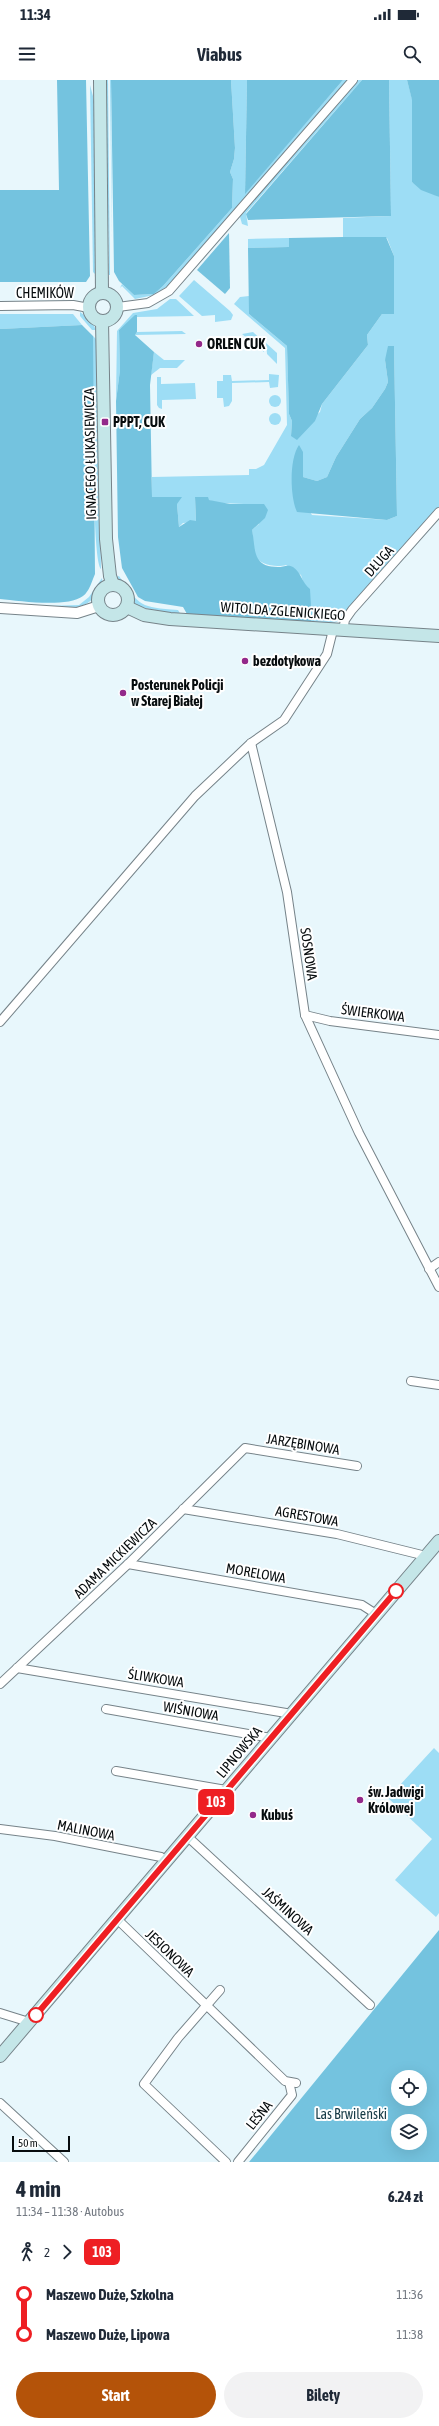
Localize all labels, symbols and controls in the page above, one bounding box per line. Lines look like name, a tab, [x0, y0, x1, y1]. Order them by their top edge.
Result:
text: 11:34	[20, 6, 51, 23]
icon: menu	[16, 43, 38, 65]
icon: search	[401, 43, 423, 65]
text: Viabus	[197, 44, 242, 65]
street label: CHEMIKÓW	[16, 284, 75, 301]
place label: ORLEN CUK	[207, 336, 265, 352]
marker: ORLEN CUK	[194, 339, 204, 349]
street label: IGNACEGO ŁUKASIEWICZA	[81, 388, 99, 520]
place label: PPPT, CUK	[113, 414, 165, 430]
marker: PPPT, CUK	[100, 417, 110, 427]
street label: DŁUGA	[361, 542, 397, 580]
street label: WITOLDA ZGLENICKIEGO	[220, 599, 346, 623]
place label: bezdotykowa	[253, 653, 321, 669]
marker: bezdotykowa	[240, 656, 250, 666]
place label: Posterunek Policji w Starej Białej	[131, 677, 223, 709]
marker: Posterunek Policji w Starej Białej	[118, 688, 128, 698]
street label: SOSNOWA	[297, 927, 321, 981]
street label: ŚWIERKOWA	[340, 1000, 406, 1025]
street label: JARZĘBINOWA	[265, 1430, 341, 1458]
street label: AGRESTOWA	[274, 1503, 340, 1529]
street label: ADAMA MICKIEWICZA	[70, 1514, 160, 1601]
street label: MORELOWA	[225, 1560, 287, 1586]
unlabelled marker	[388, 1583, 404, 1599]
street label: ŚLIWKOWA	[127, 1665, 185, 1690]
street label: WIŚNIOWA	[162, 1697, 220, 1724]
street label: LIPNOWSKA	[213, 1723, 265, 1781]
place label: św. Jadwigi Królowej	[368, 1784, 424, 1816]
line badge: 103	[193, 1789, 239, 1815]
text: 103	[206, 1794, 226, 1810]
marker: św. Jadwigi Królowej	[355, 1795, 365, 1805]
place label: Kubuś	[261, 1807, 293, 1823]
marker: Kubuś	[248, 1810, 258, 1820]
street label: MALINOWA	[56, 1817, 116, 1843]
street label: JAŚMINOWA	[259, 1883, 318, 1938]
street label: JESIONOWA	[142, 1926, 198, 1980]
unlabelled marker	[28, 2007, 44, 2023]
map controls	[391, 2070, 427, 2150]
button: locate	[391, 2070, 427, 2106]
street label: LEŚNA	[242, 2097, 275, 2133]
park label: Las Brwileński	[315, 2106, 387, 2122]
button: layers	[391, 2114, 427, 2150]
scale bar	[12, 2134, 70, 2153]
text: 50 m	[18, 2137, 38, 2149]
text: 4 min	[16, 2176, 61, 2202]
text: 6.24 zł	[388, 2188, 423, 2205]
text: 11:34 – 11:38 · Autobus	[16, 2204, 124, 2219]
icon: walk	[16, 2241, 38, 2263]
icon: forward	[56, 2241, 78, 2263]
text: 103	[92, 2244, 112, 2260]
text: 2	[44, 2245, 50, 2260]
text: Maszewo Duże, Szkolna	[46, 2286, 174, 2303]
text: 11:36	[396, 2287, 423, 2302]
text: Maszewo Duże, Lipowa	[46, 2326, 170, 2343]
text: 11:38	[396, 2327, 423, 2342]
button: Start	[16, 2372, 216, 2418]
button: Bilety	[224, 2372, 423, 2418]

